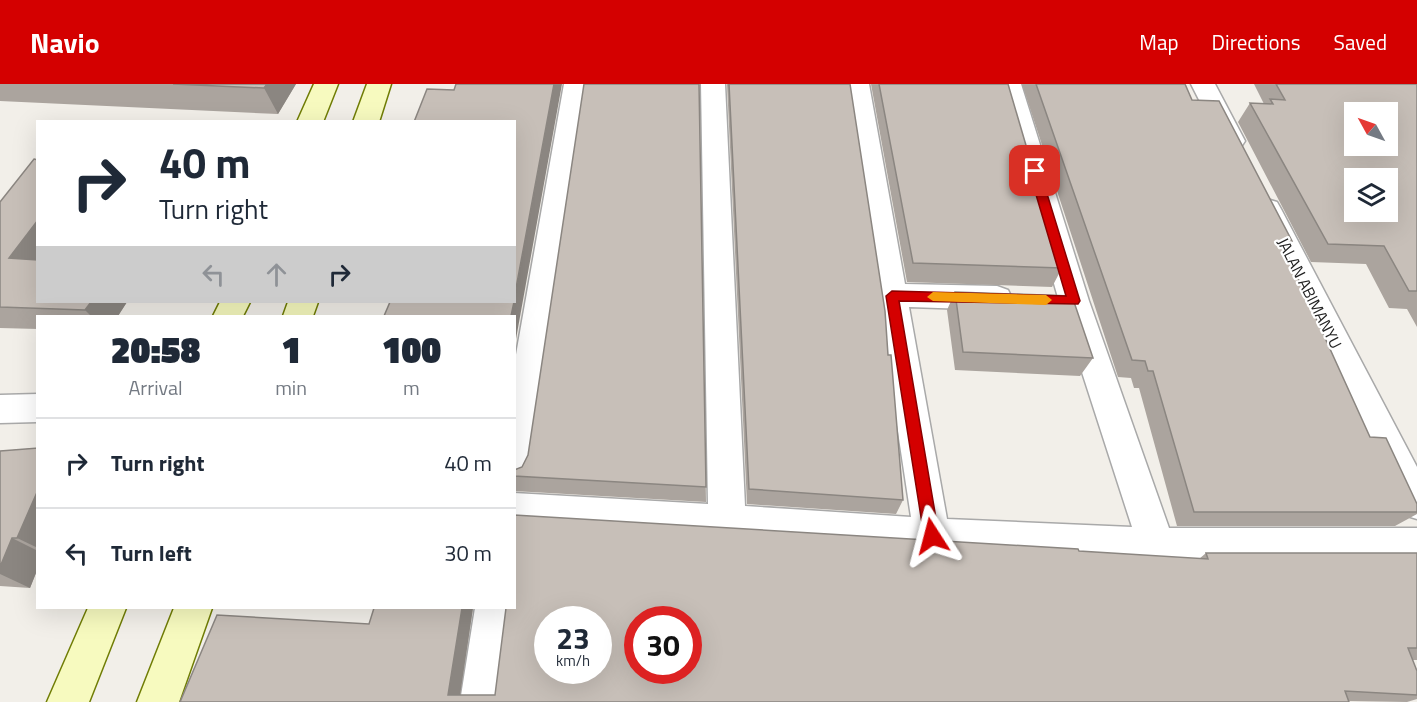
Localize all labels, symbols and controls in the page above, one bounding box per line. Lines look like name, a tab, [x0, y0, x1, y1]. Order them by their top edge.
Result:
text: Navio	[30, 21, 100, 64]
text: Map	[1139, 26, 1179, 58]
text: Directions	[1212, 26, 1301, 58]
text: Saved	[1334, 26, 1387, 58]
north arrow	[1344, 102, 1398, 156]
map controls	[1344, 102, 1398, 222]
text: 40 m	[159, 130, 251, 194]
icon: right	[60, 144, 138, 222]
pin	[1009, 145, 1060, 196]
icon: arrive	[1018, 154, 1051, 187]
button: layers	[1344, 168, 1398, 222]
text: Turn right	[159, 188, 268, 229]
street label: JALAN ABIMANYU	[1272, 233, 1348, 353]
icon: left	[197, 258, 230, 291]
icon: ahead	[260, 258, 293, 291]
icon: right	[323, 258, 356, 291]
text: 20:58	[111, 322, 200, 377]
text: 1	[281, 322, 301, 377]
text: 100	[382, 322, 441, 377]
text: Arrival	[128, 372, 183, 403]
text: min	[275, 372, 307, 403]
text: m	[403, 372, 420, 403]
text: Turn right	[111, 446, 205, 480]
text: 40 m	[444, 446, 492, 480]
icon: right	[60, 447, 93, 480]
position arrow	[900, 504, 964, 568]
text: Turn left	[111, 536, 192, 570]
text: 30 m	[444, 536, 492, 570]
icon: left	[60, 537, 93, 570]
speed limit sign: 30	[624, 606, 702, 684]
text: 23	[556, 615, 590, 661]
text: km/h	[556, 649, 590, 672]

